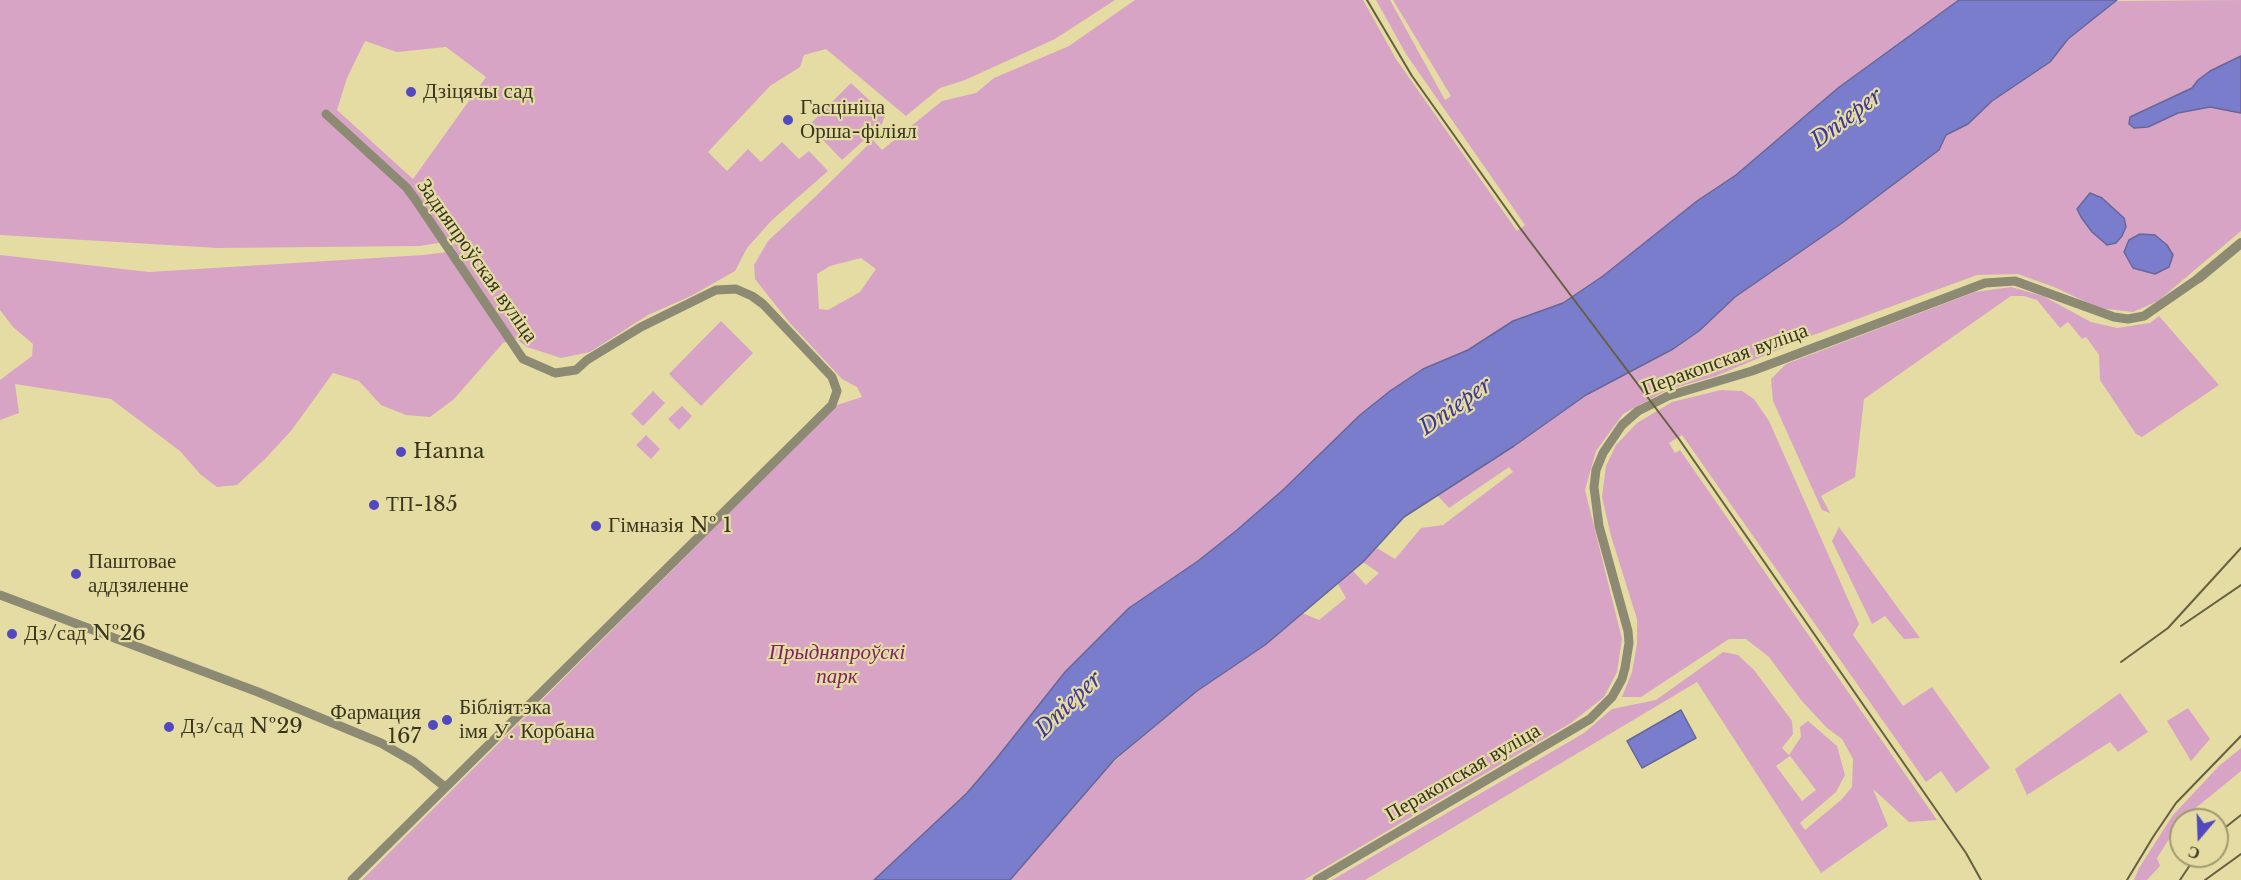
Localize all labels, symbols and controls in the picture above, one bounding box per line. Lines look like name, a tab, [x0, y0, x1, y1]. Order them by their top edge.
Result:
place label: Дзіцячы сад	[423, 79, 533, 105]
water label: Dnieper	[1806, 84, 1888, 154]
marker: Дзіцячы сад	[404, 85, 418, 99]
place label: Гасцініца Орша-філіял	[800, 95, 917, 145]
marker: Гасцініца Орша-філіял	[781, 113, 795, 127]
street label: Задняпроўская вуліца	[411, 174, 543, 348]
street label: Перакопская вуліца	[1638, 318, 1812, 402]
water label: Dnieper	[1415, 373, 1497, 441]
place label: Hanna	[413, 439, 485, 465]
marker: Hanna	[394, 445, 408, 459]
place label: ТП-185	[386, 492, 458, 518]
marker: ТП-185	[367, 498, 381, 512]
place label: Гімназія № 1	[608, 513, 732, 539]
marker: Гімназія № 1	[589, 519, 603, 533]
place label: Паштовае аддзяленне	[88, 549, 188, 599]
marker: Паштовае аддзяленне	[69, 567, 83, 581]
place label: Дз/сад №26	[24, 621, 146, 647]
marker: Дз/сад №26	[5, 627, 19, 641]
park label: Прыдняпроўскі парк	[769, 640, 905, 690]
water label: Dnieper	[1030, 667, 1108, 743]
place label: Бібліятэка імя У. Корбана	[459, 695, 595, 745]
place label: Фармация 167	[330, 700, 421, 750]
marker: Бібліятэка імя У. Корбана	[440, 713, 454, 727]
place label: Дз/сад №29	[181, 714, 303, 740]
marker: Фармация 167	[426, 718, 440, 732]
street label: Перакопская вуліца	[1381, 718, 1545, 828]
marker: Дз/сад №29	[162, 720, 176, 734]
north arrow	[2169, 808, 2229, 868]
text: С	[2185, 842, 2203, 864]

